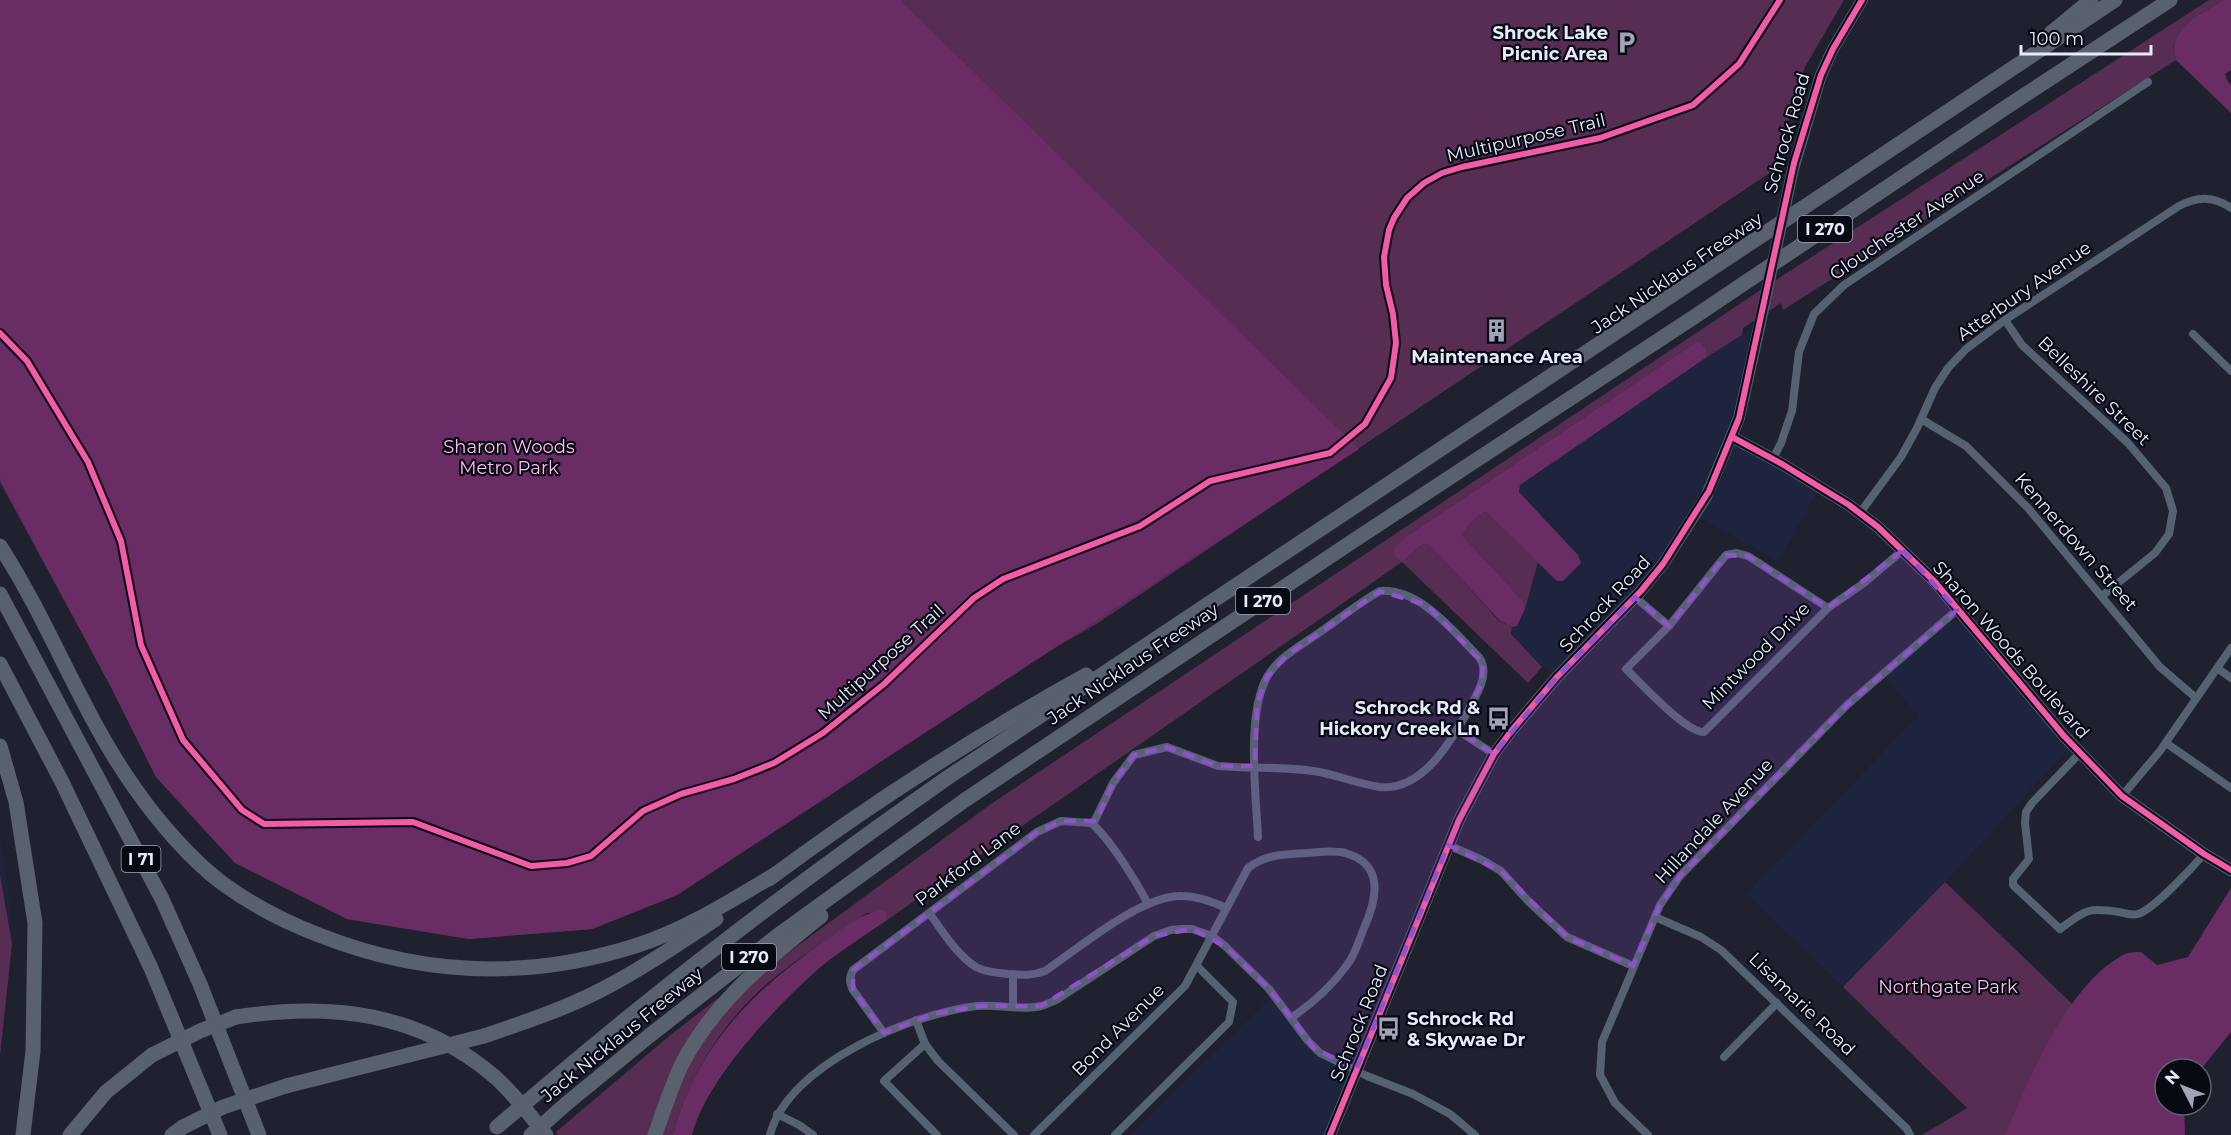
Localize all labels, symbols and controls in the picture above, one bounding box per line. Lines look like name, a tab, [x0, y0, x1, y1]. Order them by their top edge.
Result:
scale bar	[2021, 18, 2152, 56]
place label: Shrock Lake Picnic Area	[1492, 22, 1608, 65]
text: 100 m	[2030, 28, 2084, 50]
parking icon: Shrock Lake Picnic Area	[1613, 30, 1639, 56]
street label: Schrock Road	[1759, 70, 1815, 196]
street label: Multipurpose Trail	[1444, 109, 1608, 167]
street label: Glouchester Avenue	[1826, 165, 1989, 285]
street label: Jack Nicklaus Freeway	[1586, 207, 1767, 339]
road number: I 270	[1798, 216, 1852, 242]
street label: Atterbury Avenue	[1953, 236, 2095, 345]
building icon: Maintenance Area	[1484, 318, 1510, 344]
street label: Belleshire Street	[2033, 332, 2155, 450]
place label: Maintenance Area	[1411, 346, 1583, 368]
park label: Sharon Woods Metro Park	[443, 436, 575, 479]
street label: Kennerdown Street	[2010, 468, 2142, 616]
street label: Schrock Road	[1555, 551, 1655, 657]
street label: Sharon Woods Boulevard	[1928, 557, 2094, 743]
road number: I 270	[1236, 588, 1290, 614]
street label: Mintwood Drive	[1697, 597, 1815, 715]
street label: Jack Nicklaus Freeway	[1042, 598, 1223, 730]
street label: Multipurpose Trail	[813, 600, 949, 724]
place label: Schrock Rd & Hickory Creek Ln	[1319, 697, 1480, 740]
bus stop icon: Schrock Rd & Hickory Creek Ln	[1485, 705, 1511, 731]
street label: Hillandale Avenue	[1650, 754, 1778, 888]
street label: Parkford Lane	[911, 817, 1025, 911]
road number: I 71	[122, 846, 160, 872]
road number: I 270	[722, 944, 776, 970]
street label: Lisamarie Road	[1744, 948, 1860, 1060]
street label: Schrock Road	[1326, 961, 1392, 1085]
street label: Jack Nicklaus Freeway	[536, 963, 707, 1108]
park label: Northgate Park	[1878, 976, 2018, 998]
street label: Bond Avenue	[1067, 979, 1169, 1081]
place label: Schrock Rd & Skywae Dr	[1407, 1008, 1526, 1051]
bus stop icon: Schrock Rd & Skywae Dr	[1376, 1016, 1402, 1042]
north arrow	[2153, 1057, 2213, 1117]
text: N	[2161, 1066, 2184, 1088]

